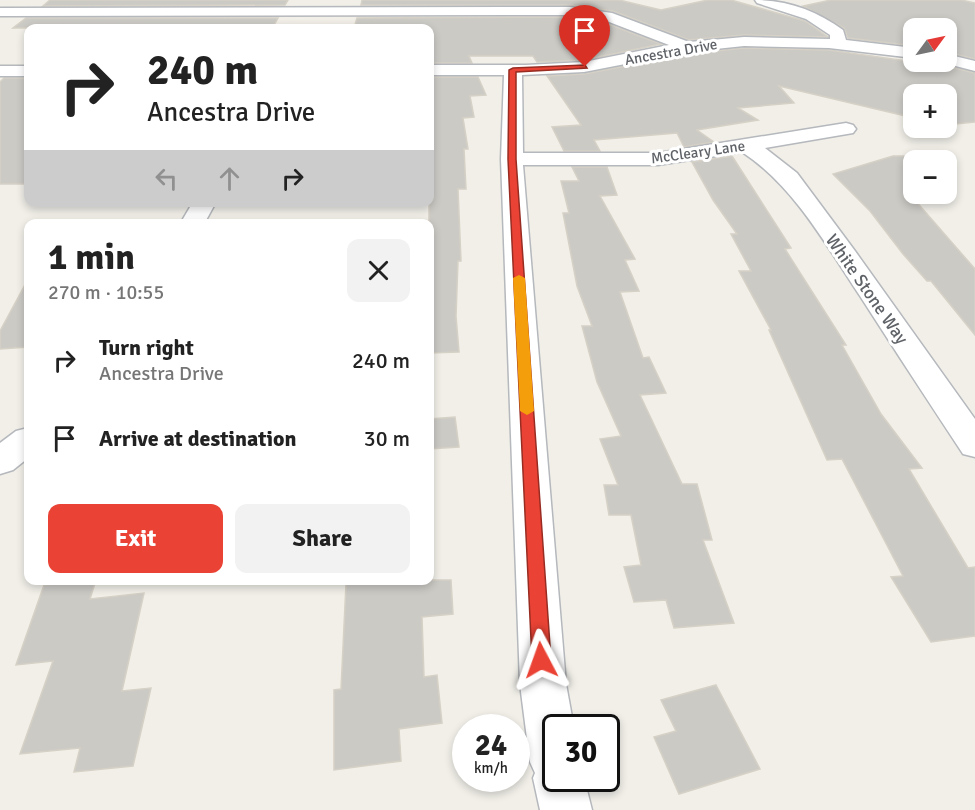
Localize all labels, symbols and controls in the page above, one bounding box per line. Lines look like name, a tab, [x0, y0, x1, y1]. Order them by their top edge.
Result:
pin	[559, 5, 610, 67]
icon: arrive	[568, 14, 601, 47]
north arrow	[903, 18, 957, 72]
map controls	[903, 18, 957, 204]
street label: Ancestra Drive	[623, 35, 719, 69]
text: 240 m	[147, 45, 258, 96]
icon: right	[48, 48, 126, 126]
button: +	[903, 84, 957, 138]
text: Ancestra Drive	[147, 96, 315, 129]
street label: McCleary Lane	[650, 136, 746, 168]
button: −	[903, 150, 957, 204]
icon: left	[150, 162, 183, 195]
icon: ahead	[213, 162, 246, 195]
icon: right	[276, 162, 309, 195]
street label: White Stone Way	[821, 230, 913, 349]
text: 1 min	[48, 235, 135, 280]
button: close	[347, 239, 410, 302]
text: 270 m · 10:55	[48, 280, 164, 305]
text: Turn right	[99, 334, 194, 361]
icon: right	[48, 344, 81, 377]
text: 240 m	[352, 347, 410, 374]
text: Ancestra Drive	[99, 361, 224, 386]
icon: arrive	[48, 422, 81, 455]
text: Arrive at destination	[99, 425, 296, 452]
text: 30 m	[364, 425, 410, 452]
button: Exit	[48, 504, 223, 573]
button: Share	[235, 504, 410, 573]
position arrow	[509, 628, 573, 692]
speed limit sign: 30	[542, 714, 620, 792]
text: 24	[475, 727, 507, 764]
text: km/h	[474, 759, 508, 777]

